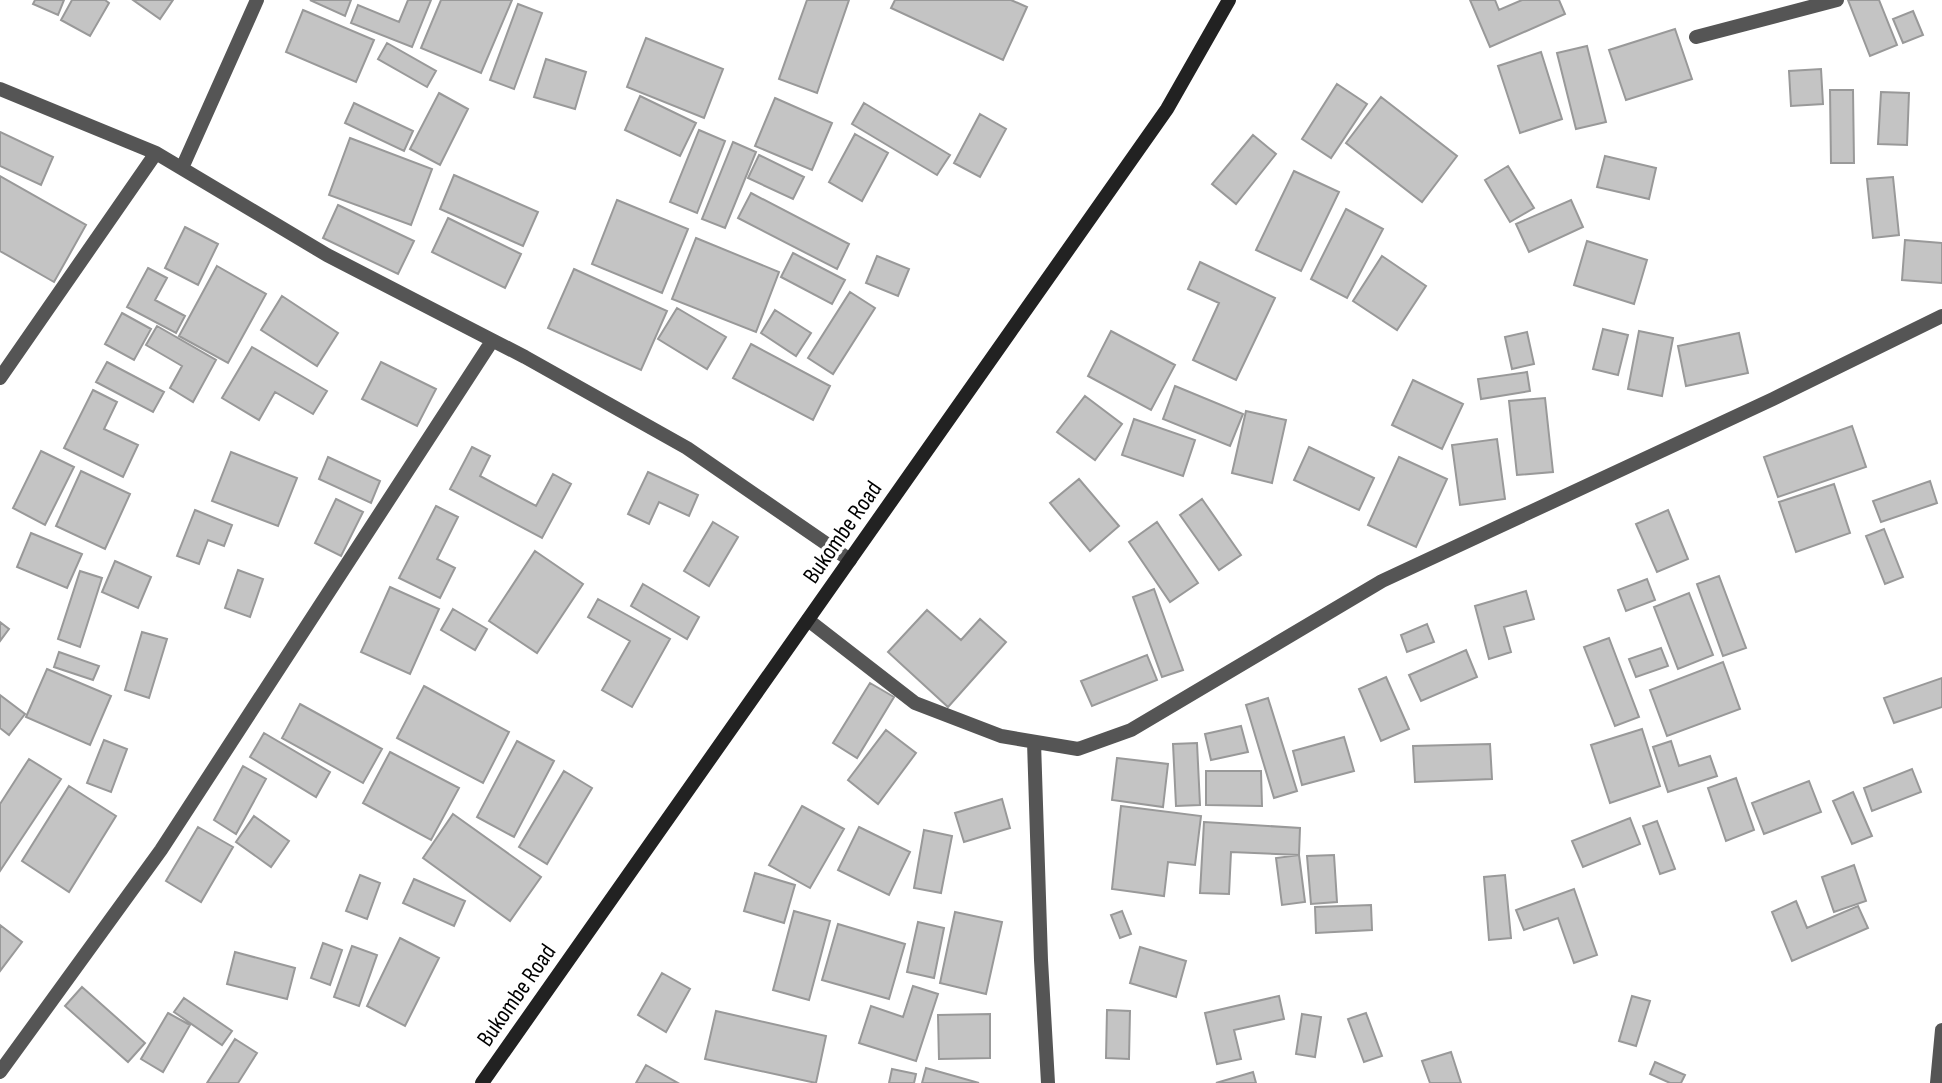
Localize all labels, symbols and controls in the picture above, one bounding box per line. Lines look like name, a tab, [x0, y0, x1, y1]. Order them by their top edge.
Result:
street label: Bukombe Road	[797, 476, 888, 589]
street label: Bukombe Road	[471, 939, 562, 1052]

